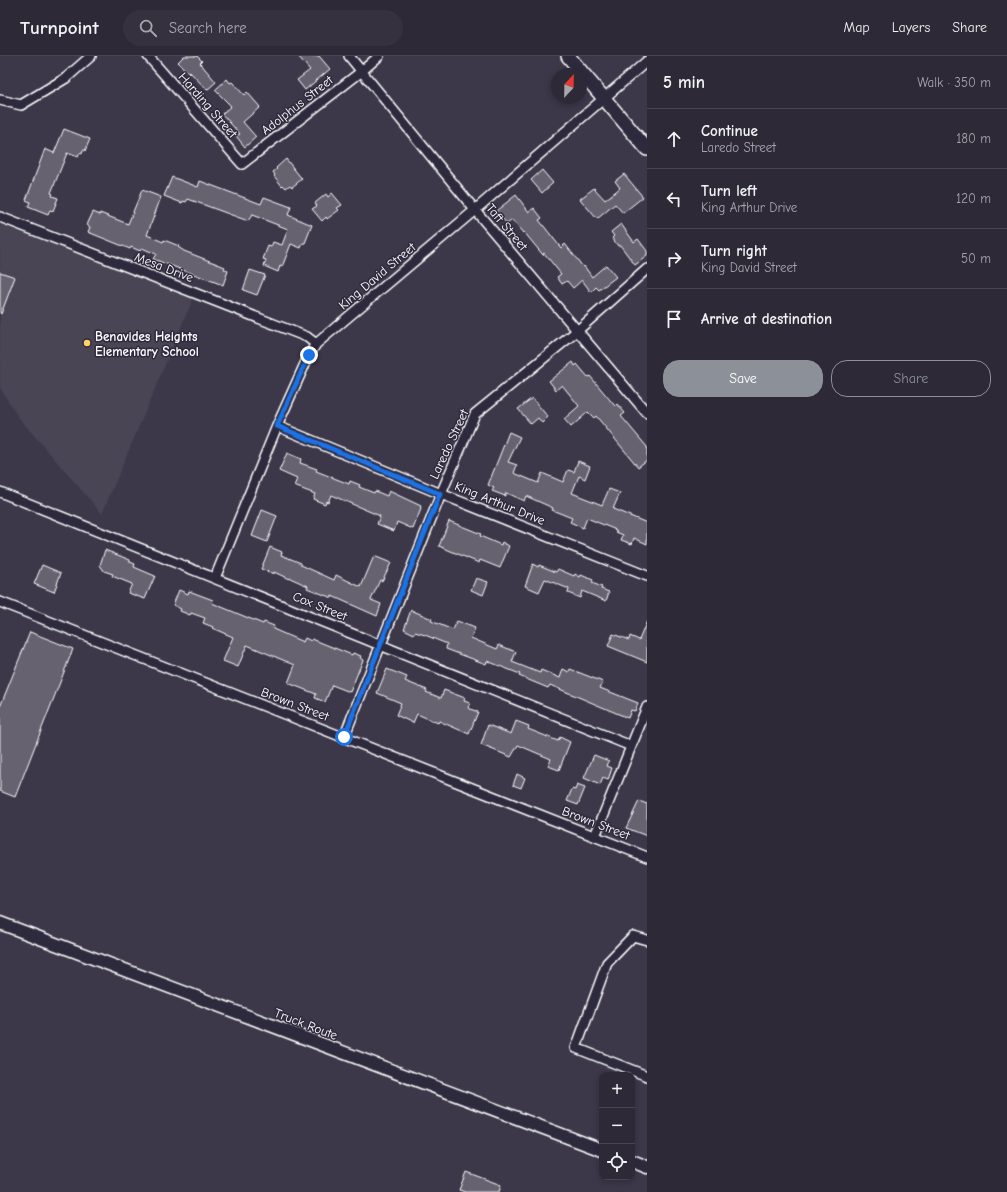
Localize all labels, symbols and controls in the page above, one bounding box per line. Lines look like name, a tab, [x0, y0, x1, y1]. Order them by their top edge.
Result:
search box	[123, 10, 403, 46]
text: Turnpoint	[20, 17, 99, 39]
icon: search	[137, 17, 159, 39]
text: Search here	[169, 19, 247, 37]
text: Map	[843, 19, 870, 36]
text: Layers	[892, 19, 930, 36]
text: Share	[952, 19, 987, 36]
north arrow	[551, 68, 587, 104]
street label: Harding Street	[176, 69, 241, 142]
street label: Adolphus Street	[258, 72, 337, 138]
text: 5 min	[663, 73, 705, 92]
text: Walk · 350 m	[917, 75, 991, 90]
text: Continue	[701, 122, 758, 140]
icon: ahead	[663, 128, 685, 150]
text: 180 m	[956, 131, 991, 146]
text: Laredo Street	[701, 140, 776, 155]
text: Turn left	[701, 182, 757, 200]
icon: left	[663, 188, 685, 210]
text: 120 m	[956, 191, 991, 206]
text: King Arthur Drive	[701, 200, 797, 215]
street label: Taft Street	[483, 201, 532, 254]
street label: King David Street	[336, 239, 419, 313]
text: Turn right	[701, 242, 767, 260]
icon: right	[663, 248, 685, 270]
street label: Mesa Drive	[132, 249, 196, 285]
text: 50 m	[961, 251, 991, 266]
text: King David Street	[701, 260, 797, 275]
icon: arrive	[663, 308, 685, 330]
text: Arrive at destination	[701, 310, 832, 328]
place label: Benavides Heights Elementary School	[95, 329, 199, 359]
marker: Benavides Heights Elementary School	[82, 338, 92, 348]
route end	[300, 346, 318, 364]
button: Save	[663, 360, 823, 397]
button: Share	[831, 360, 991, 397]
street label: Laredo Street	[426, 406, 472, 481]
street label: King Arthur Drive	[453, 478, 548, 528]
street label: Cox Street	[290, 588, 351, 624]
street label: Brown Street	[259, 684, 332, 724]
route start	[335, 728, 353, 746]
street label: Brown Street	[560, 803, 633, 843]
street label: Truck Route	[272, 1005, 340, 1043]
map controls	[599, 1072, 635, 1180]
button: +	[599, 1072, 635, 1108]
button: −	[599, 1108, 635, 1144]
button: locate	[599, 1144, 635, 1180]

